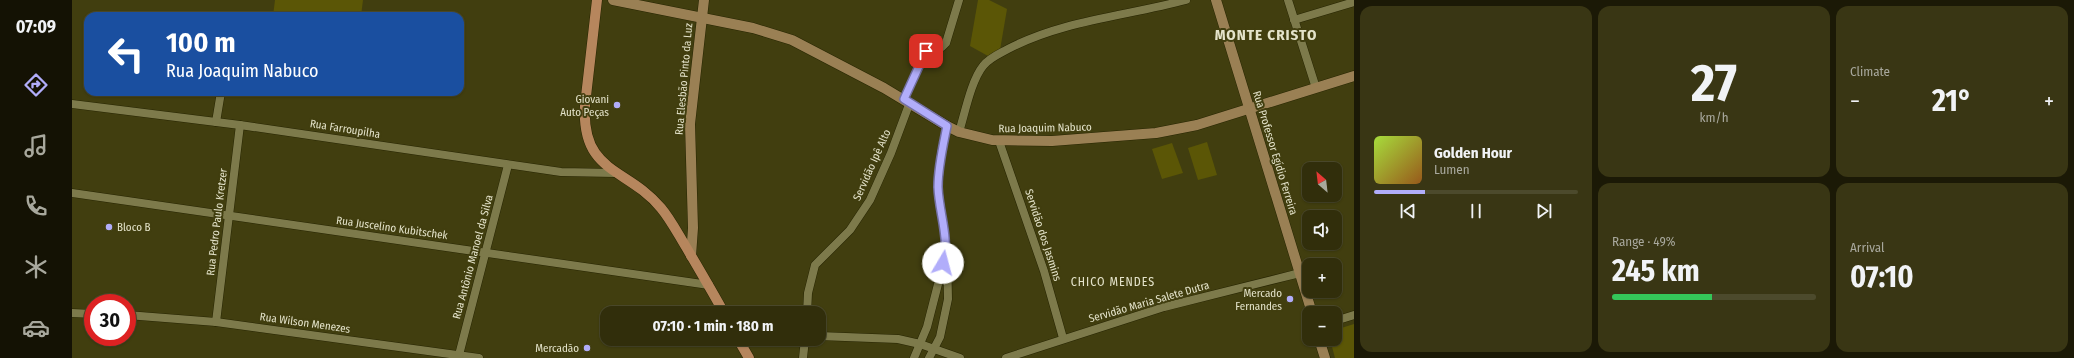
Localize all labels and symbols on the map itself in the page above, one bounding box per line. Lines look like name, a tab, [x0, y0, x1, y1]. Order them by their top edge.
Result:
street label: Rua Elesbão Pinto da Luz	[673, 22, 695, 135]
district label: MONTE CRISTO	[1215, 26, 1317, 44]
pin	[909, 34, 943, 68]
street label: Rua Professor Egídio Ferreira	[1250, 89, 1300, 217]
place label: Giovani Auto Peças	[560, 93, 609, 119]
marker: Giovani Auto Peças	[612, 100, 622, 110]
street label: Rua Farroupilha	[309, 117, 381, 141]
street label: Rua Joaquim Nabuco	[998, 121, 1092, 135]
street label: Servidão Ipê Alto	[850, 127, 894, 203]
north arrow	[1302, 162, 1342, 202]
street label: Rua Pedro Paulo Kretzer	[204, 168, 230, 276]
street label: Servidão dos Jasmins	[1022, 187, 1064, 283]
street label: Rua Antônio Manoel da Silva	[450, 193, 496, 321]
street label: Rua Juscelino Kubitschek	[335, 214, 449, 242]
place label: Bloco B	[117, 221, 151, 234]
marker: Bloco B	[104, 222, 114, 232]
position arrow	[922, 242, 964, 284]
district label: CHICO MENDES	[1071, 275, 1155, 289]
street label: Servidão Maria Salete Dutra	[1087, 279, 1211, 325]
place label: Mercado Fernandes	[1235, 287, 1282, 313]
speed limit sign: 30	[84, 294, 136, 346]
marker: Mercado Fernandes	[1285, 294, 1295, 304]
street label: Rua Wilson Menezes	[259, 310, 351, 336]
place label: Mercadão	[535, 342, 579, 355]
marker: Mercadão	[582, 343, 592, 353]

